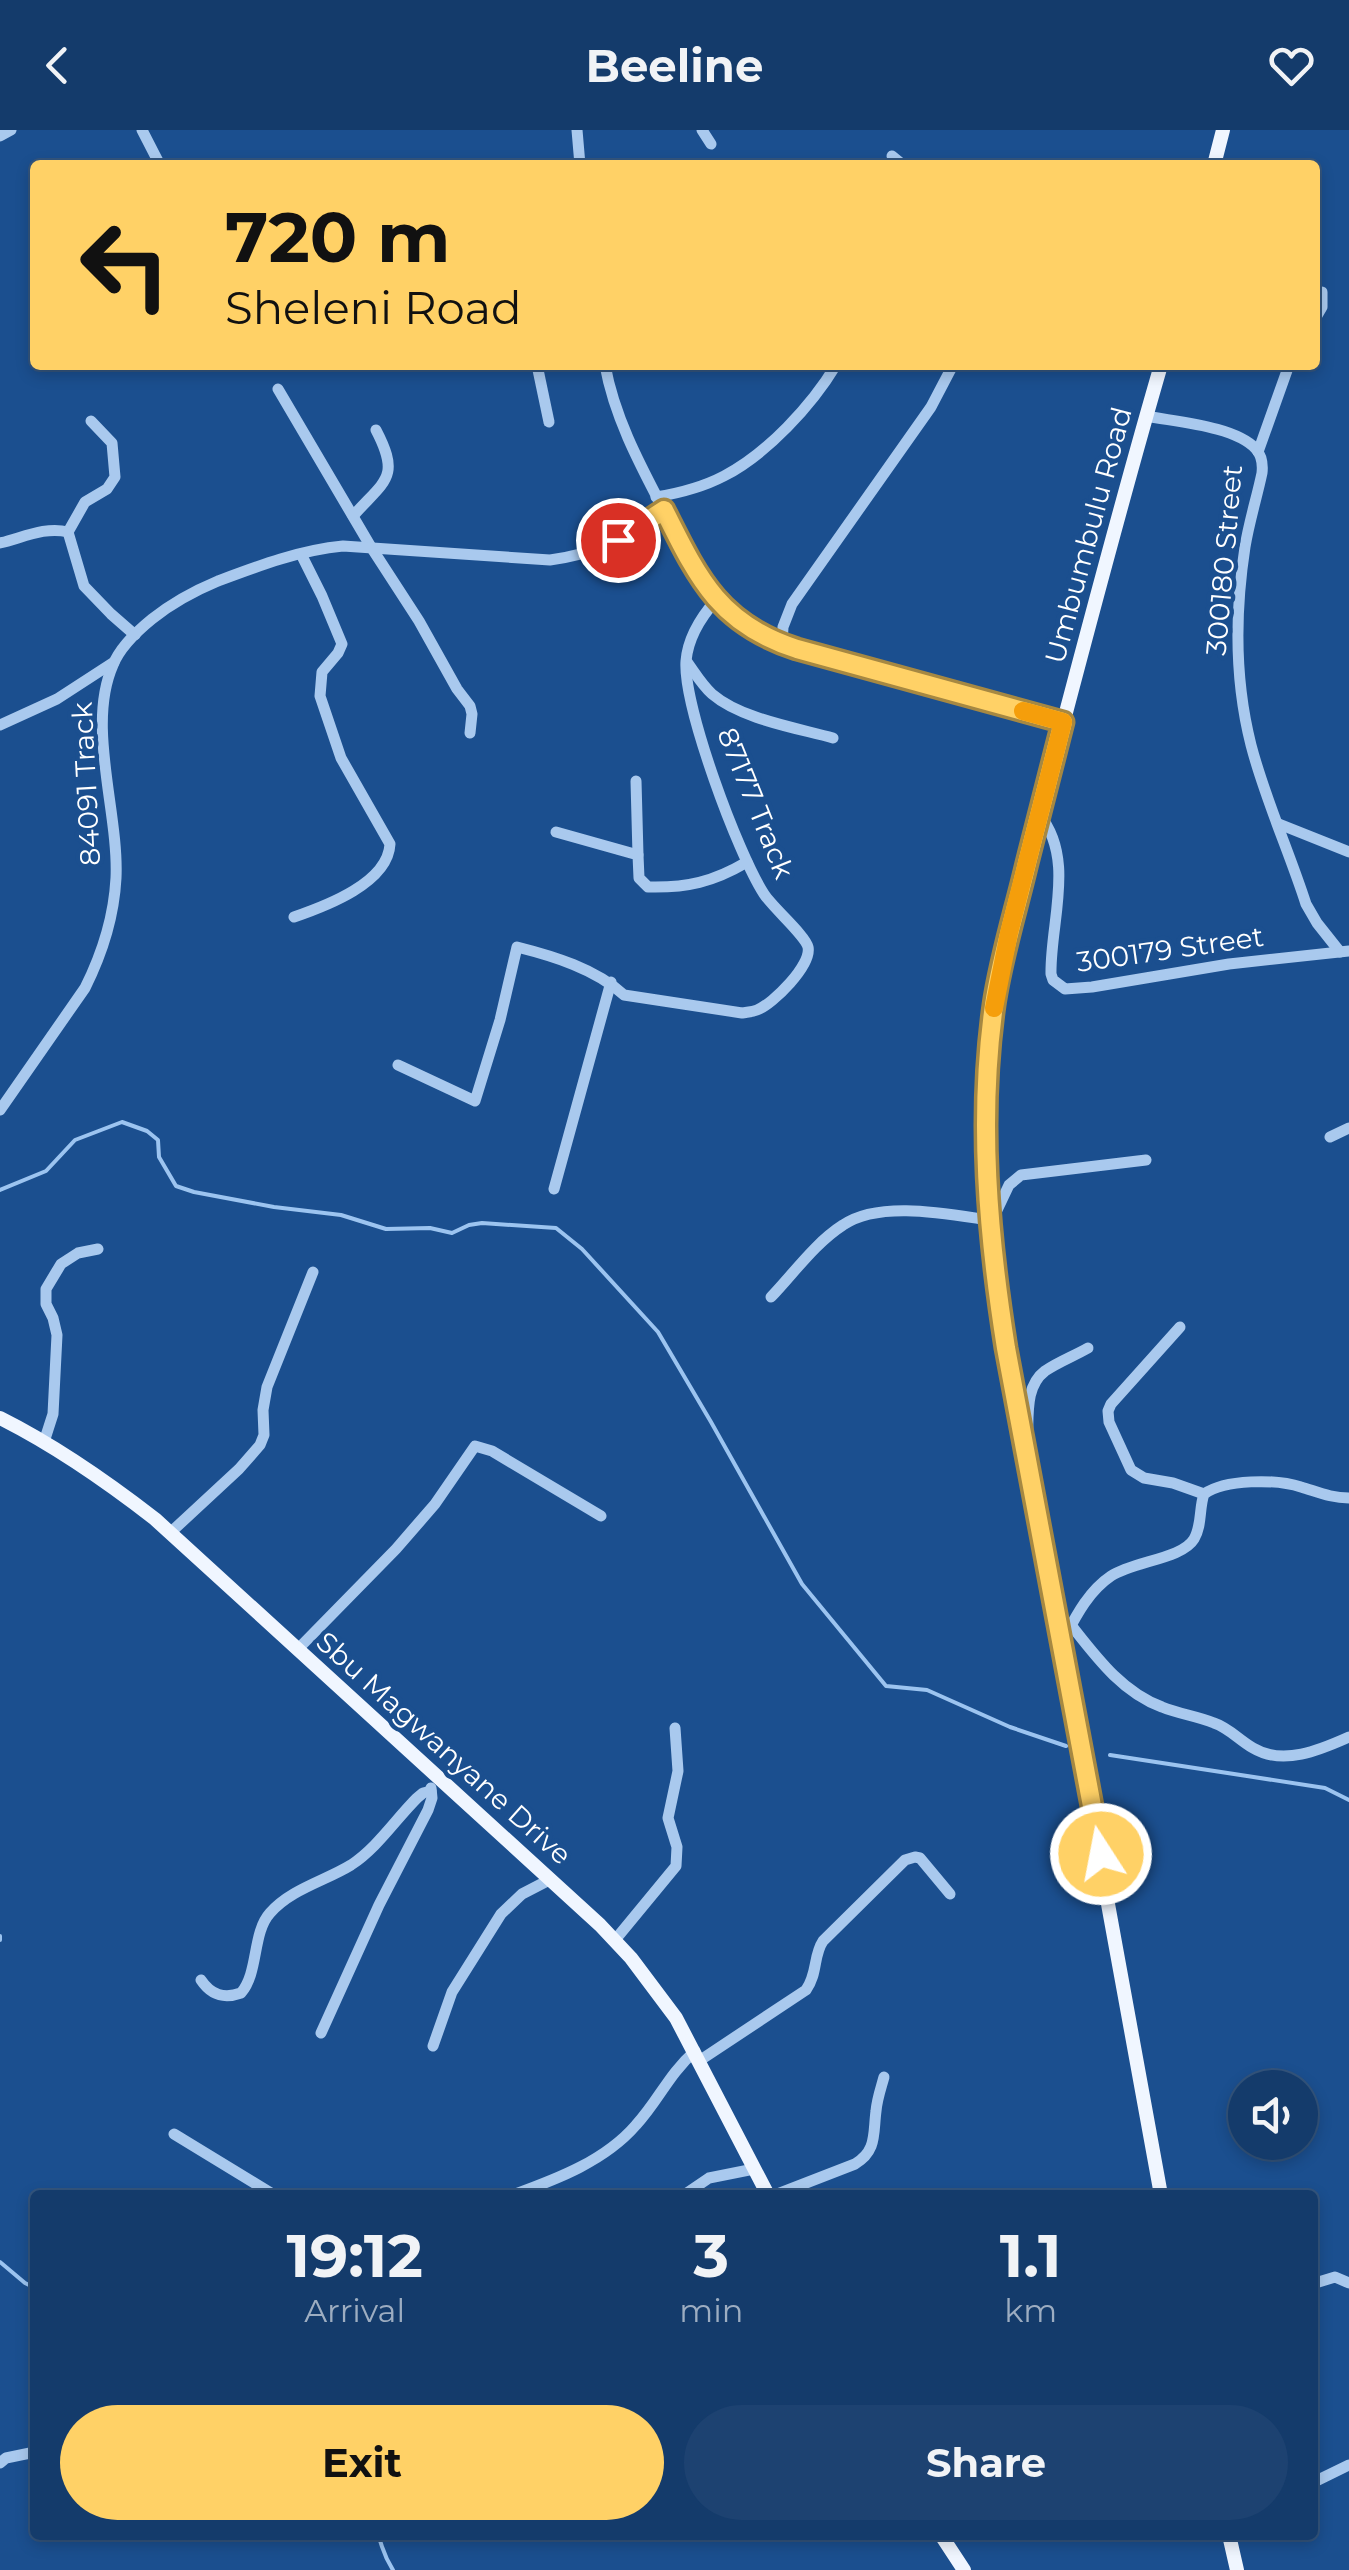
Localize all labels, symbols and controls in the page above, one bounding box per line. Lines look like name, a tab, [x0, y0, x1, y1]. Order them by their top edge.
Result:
icon: back	[30, 38, 85, 93]
text: Beeline	[586, 38, 763, 93]
icon: heart	[1264, 38, 1319, 93]
text: 720 m	[225, 194, 450, 280]
icon: left	[60, 200, 190, 330]
text: Sheleni Road	[225, 280, 522, 335]
street label: Umbumbulu Road	[1037, 403, 1139, 667]
street label: 300180 Street	[1199, 463, 1249, 657]
pin	[576, 498, 661, 583]
icon: arrive	[591, 513, 646, 568]
street label: 84091 Track	[65, 701, 107, 867]
street label: 87177 Track	[710, 723, 802, 884]
street label: 300179 Street	[1074, 919, 1266, 979]
street label: Sbu Magwanyane Drive	[309, 1624, 579, 1872]
position arrow	[1049, 1802, 1153, 1906]
map controls	[1228, 2070, 1318, 2160]
button: sound	[1228, 2070, 1318, 2160]
text: 19:12	[286, 2219, 423, 2292]
text: 3	[694, 2219, 729, 2292]
text: 1.1	[1000, 2219, 1062, 2292]
text: Arrival	[304, 2291, 405, 2330]
text: min	[679, 2291, 743, 2330]
text: km	[1004, 2291, 1057, 2330]
button: Exit	[60, 2405, 664, 2520]
button: Share	[684, 2405, 1288, 2520]

